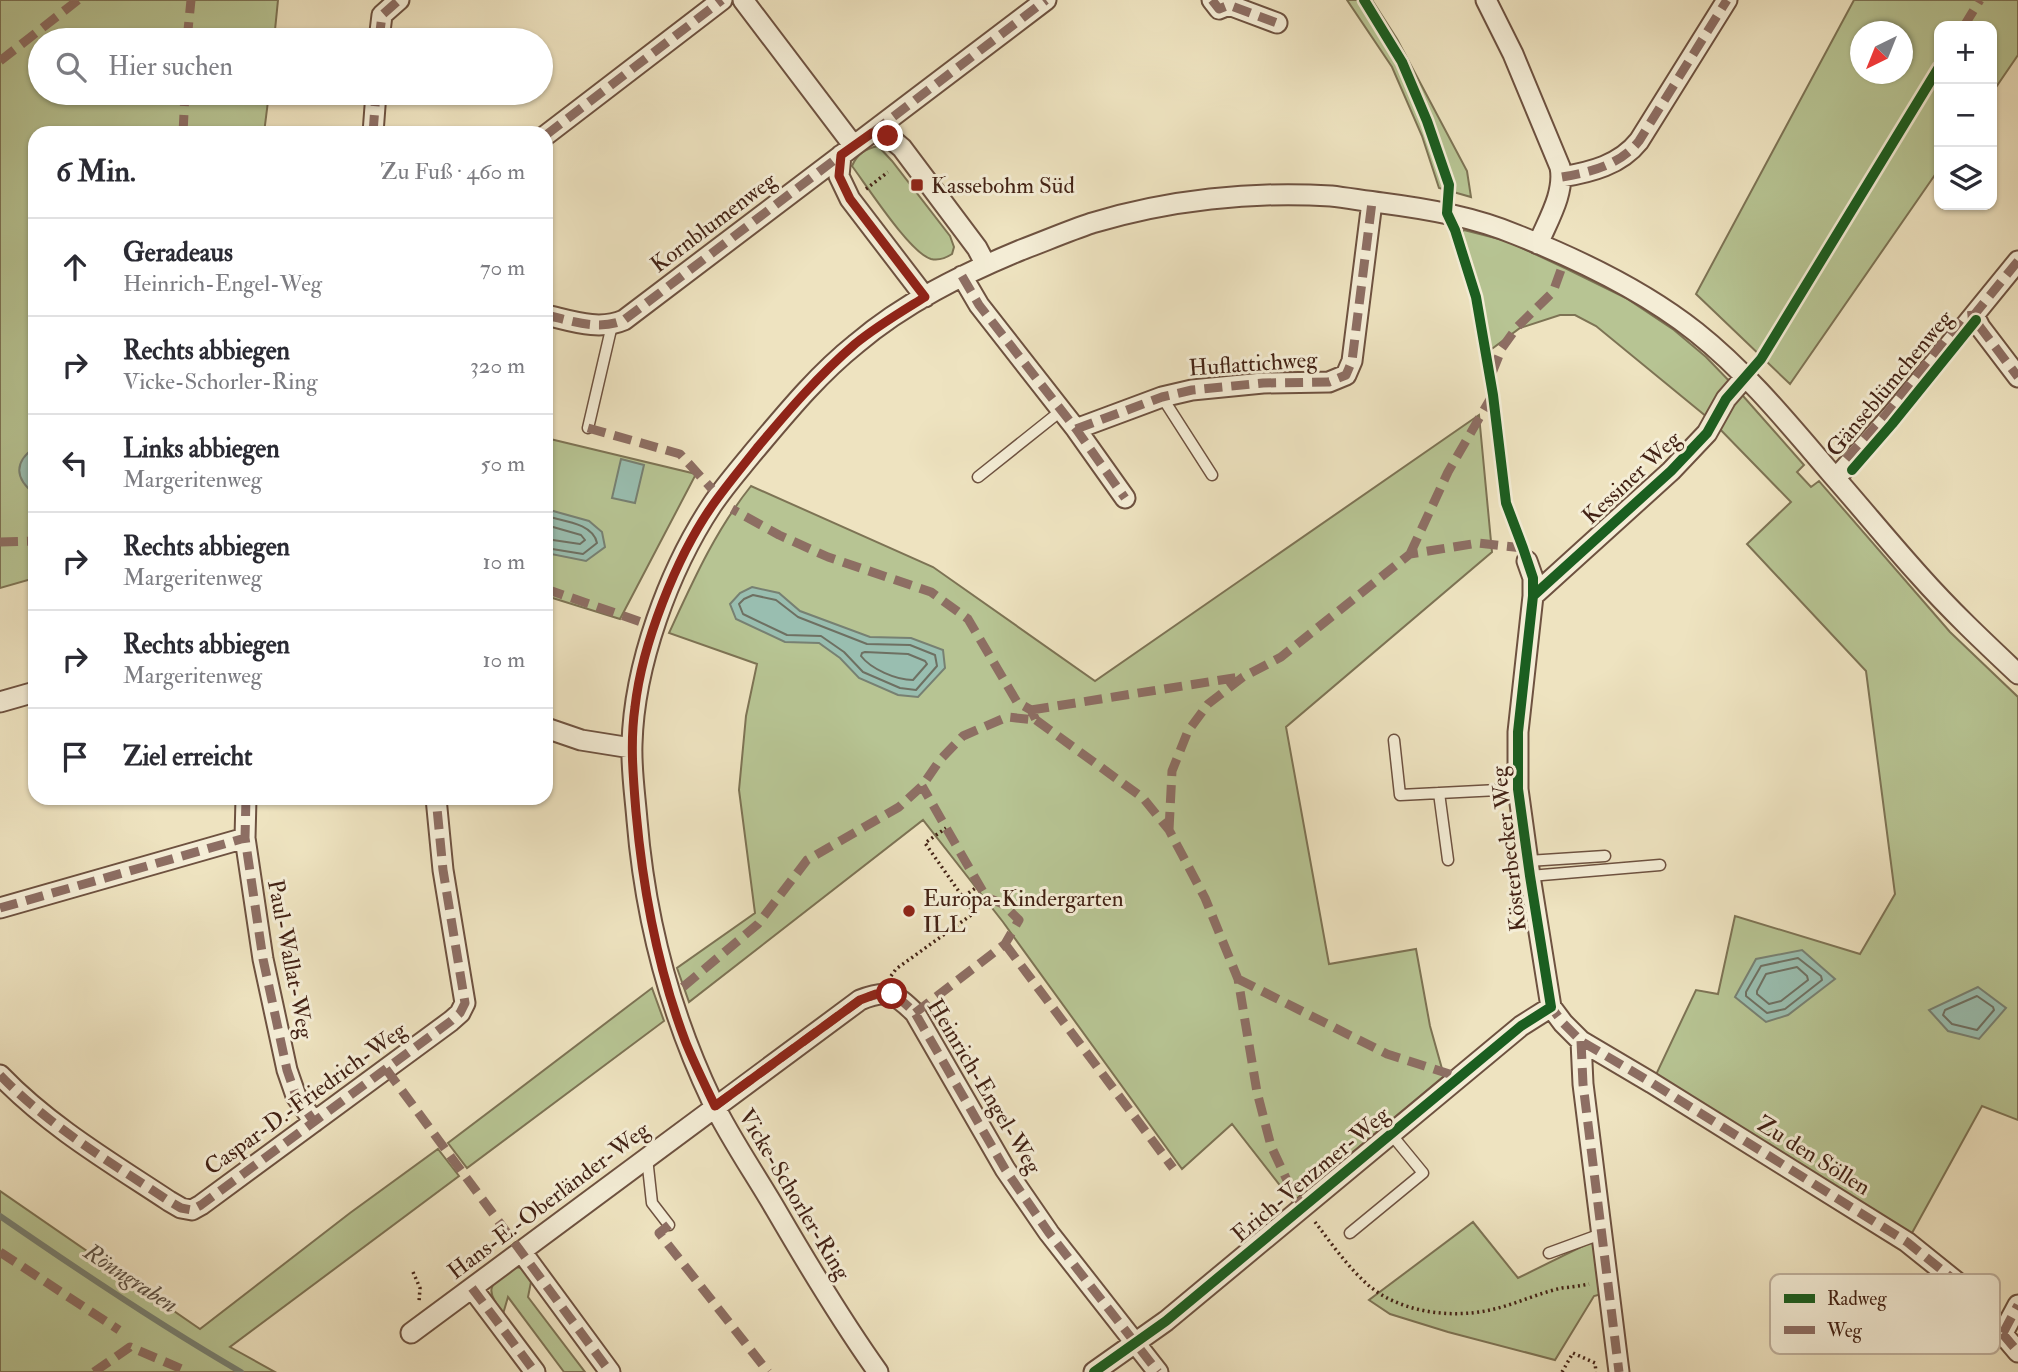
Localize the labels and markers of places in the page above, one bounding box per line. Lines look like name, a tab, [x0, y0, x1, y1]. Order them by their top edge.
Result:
place label: Kassebohm Süd	[931, 171, 1075, 200]
marker: Kassebohm Süd	[909, 177, 925, 193]
place label: Europa-Kindergarten ILL	[923, 884, 1124, 939]
marker: Europa-Kindergarten ILL	[901, 903, 917, 919]

